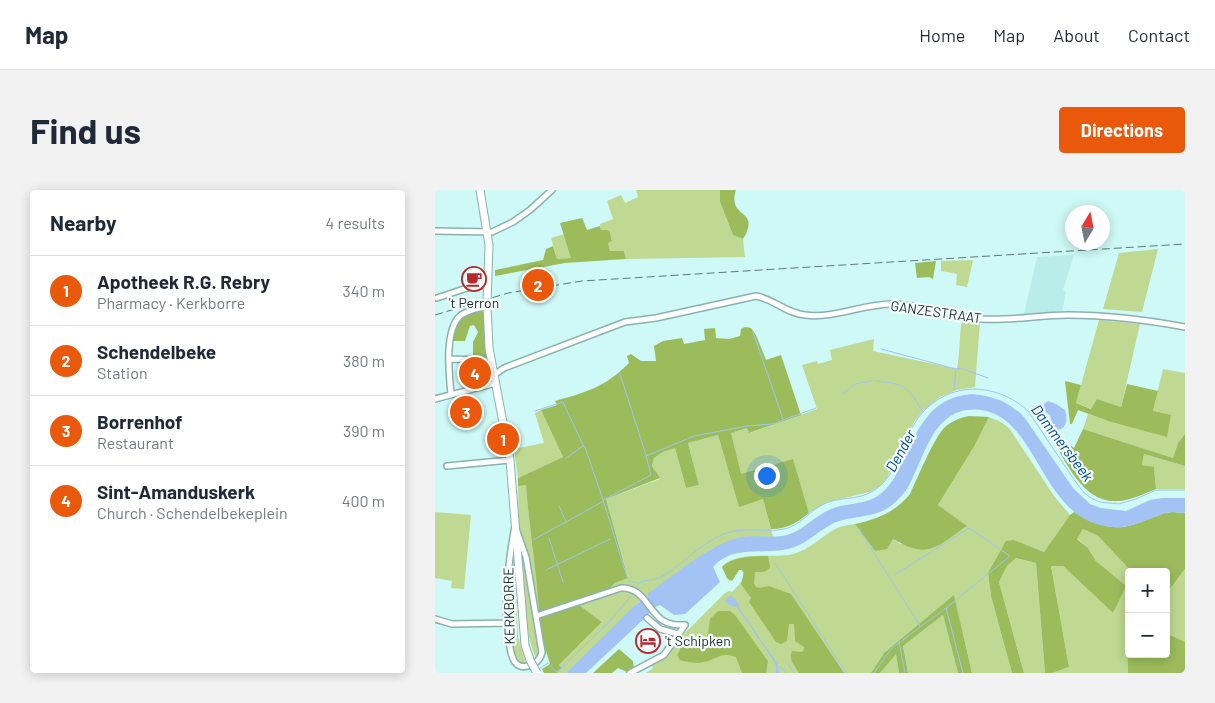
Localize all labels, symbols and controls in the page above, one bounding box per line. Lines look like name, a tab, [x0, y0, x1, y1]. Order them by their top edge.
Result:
text: Map	[25, 20, 68, 49]
text: Home	[919, 24, 965, 46]
text: Map	[993, 24, 1025, 46]
text: About	[1053, 24, 1100, 46]
text: Contact	[1128, 24, 1190, 46]
button: Directions	[1059, 107, 1185, 153]
text: Find us	[30, 109, 141, 151]
north arrow	[1065, 205, 1110, 250]
text: Nearby	[50, 210, 116, 235]
text: 4 results	[325, 213, 385, 232]
cafe icon: 't Perron	[461, 266, 487, 292]
pin: 2	[522, 266, 554, 304]
text: Apotheek R.G. Rebry	[97, 270, 270, 293]
text: 1	[63, 281, 69, 300]
text: 340 m	[342, 281, 385, 300]
text: Pharmacy · Kerkborre	[97, 293, 245, 312]
place label: 't Perron	[449, 294, 499, 311]
street label: GANZESTRAAT	[889, 297, 983, 326]
text: Schendelbeke	[97, 340, 216, 363]
text: 2	[62, 351, 70, 370]
text: 380 m	[343, 351, 385, 370]
pin: 4	[459, 354, 491, 392]
text: Station	[97, 363, 148, 382]
pin: 3	[450, 393, 482, 431]
water label: Dammersbeek	[1028, 401, 1098, 485]
text: Borrenhof	[97, 410, 182, 433]
pin: 1	[487, 420, 519, 458]
text: 3	[62, 421, 70, 440]
text: 390 m	[343, 421, 385, 440]
water label: Dender	[881, 426, 919, 475]
text: Restaurant	[97, 433, 174, 452]
your location	[754, 463, 780, 489]
text: Sint-Amanduskerk	[97, 480, 255, 503]
text: 4	[61, 491, 71, 510]
text: 400 m	[342, 491, 385, 510]
text: Church · Schendelbekeplein	[97, 503, 288, 522]
street label: KERKBORRE	[499, 567, 518, 645]
map controls	[1125, 568, 1170, 658]
button: +	[1125, 568, 1170, 613]
button: −	[1125, 613, 1170, 658]
hotel icon: 't Schipken	[635, 628, 661, 654]
place label: 't Schipken	[665, 632, 731, 649]

